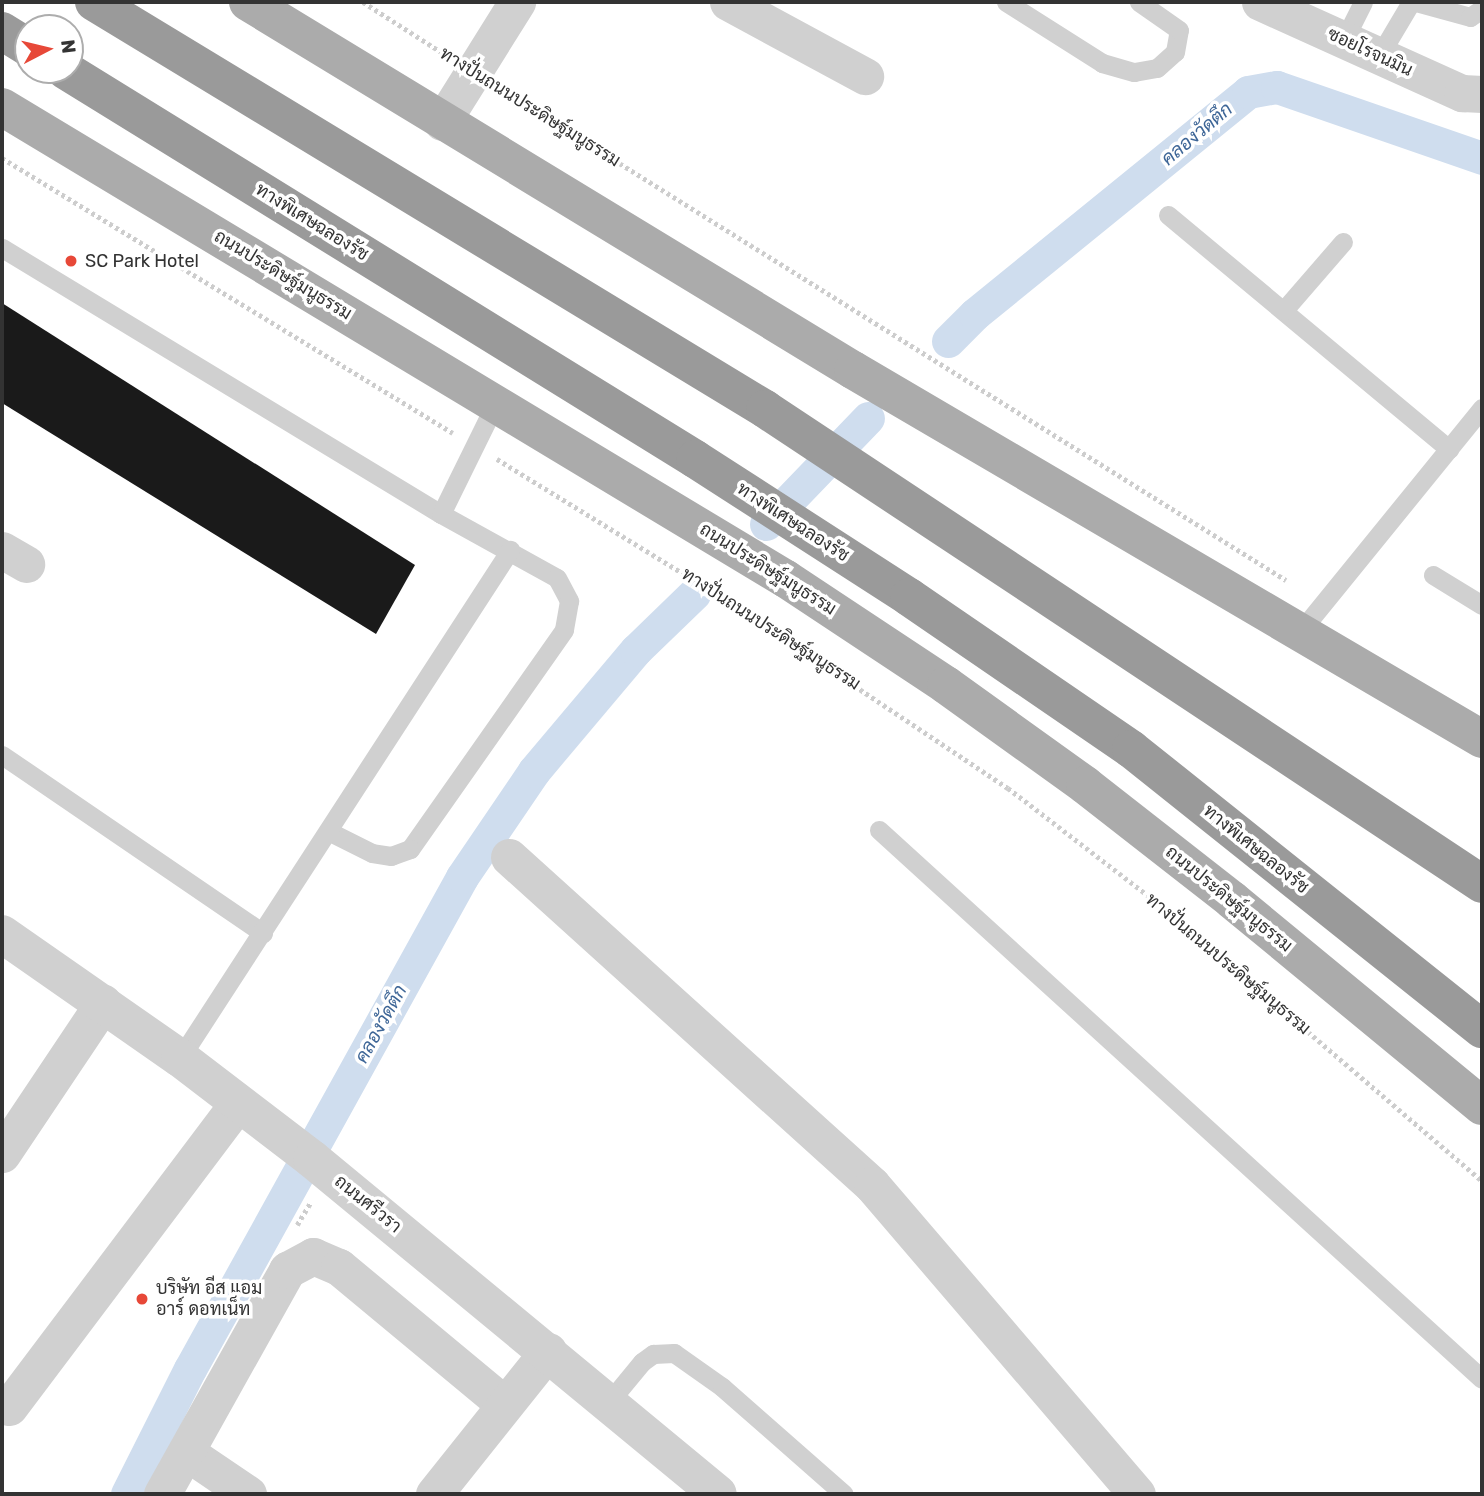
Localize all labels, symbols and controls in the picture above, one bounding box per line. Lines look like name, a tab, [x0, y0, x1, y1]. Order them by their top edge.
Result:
north arrow	[14, 14, 84, 84]
street label: ซอยโรจนมิน	[1324, 23, 1416, 81]
text: N	[56, 38, 81, 55]
street label: ทางปั่นถนนประดิษฐ์มนูธรรม	[436, 43, 624, 171]
water label: คลองวัดตึก	[1157, 98, 1237, 170]
street label: ทางพิเศษฉลองรัช	[251, 179, 373, 265]
street label: ถนนประดิษฐ์มนูธรรม	[210, 225, 356, 325]
place label: SC Park Hotel	[85, 250, 199, 272]
marker: SC Park Hotel	[63, 253, 79, 269]
street label: ทางพิเศษฉลองรัช	[733, 478, 853, 566]
street label: ถนนประดิษฐ์มนูธรรม	[696, 518, 840, 620]
street label: ทางปั่นถนนประดิษฐ์มนูธรรม	[678, 563, 864, 695]
street label: ทางพิเศษฉลองรัช	[1199, 800, 1313, 898]
street label: ถนนประดิษฐ์มนูธรรม	[1161, 841, 1297, 957]
street label: ทางปั่นถนนประดิษฐ์มนูธรรม	[1141, 889, 1315, 1039]
water label: คลองวัดตึก	[350, 981, 412, 1067]
street label: ถนนศรีวรา	[330, 1171, 406, 1237]
place label: บริษัท อีส แอม อาร์ ดอทเน็ท	[156, 1278, 262, 1320]
marker: บริษัท อีส แอม อาร์ ดอทเน็ท	[134, 1291, 150, 1307]

